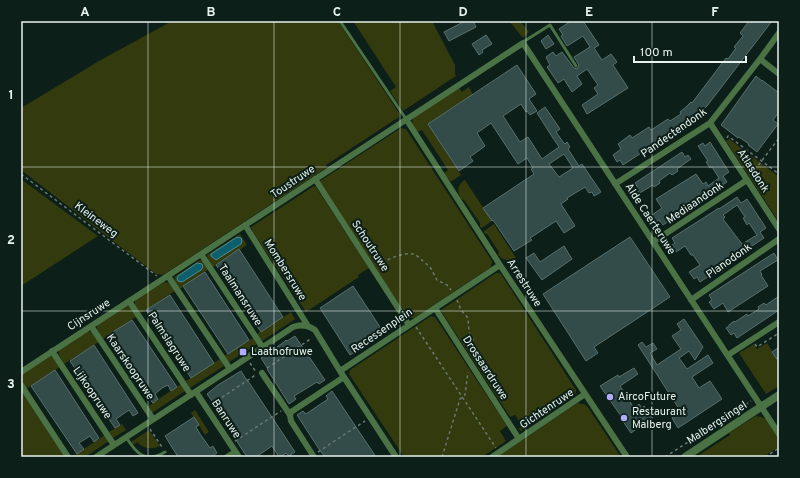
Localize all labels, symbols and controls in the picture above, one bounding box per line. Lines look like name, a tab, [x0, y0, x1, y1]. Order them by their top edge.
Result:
text: A	[80, 5, 90, 21]
text: B	[207, 5, 216, 21]
text: C	[333, 5, 341, 21]
text: D	[458, 5, 468, 21]
text: E	[585, 5, 593, 21]
text: F	[711, 5, 719, 21]
scale bar	[634, 38, 746, 64]
text: 100 m	[640, 45, 673, 61]
text: 1	[8, 88, 14, 104]
street label: Pandectendonk	[638, 105, 710, 161]
street label: Atlasdonk	[734, 147, 772, 196]
street label: Toustruwe	[268, 162, 318, 202]
street label: Mediaandonk	[664, 179, 727, 227]
street label: Alde Caerteruwe	[622, 181, 678, 258]
street label: Kleineweg	[71, 199, 121, 241]
street label: Schoutruwe	[348, 218, 392, 274]
text: 2	[7, 233, 15, 249]
street label: Mombersruwe	[261, 237, 310, 303]
street label: Planodonk	[703, 240, 755, 282]
street label: Arrestruwe	[503, 256, 545, 310]
street label: Taalmansruwe	[215, 261, 265, 329]
street label: Cijnsruwe	[65, 296, 113, 334]
street label: Recessenplein	[349, 305, 415, 357]
street label: Palmslagruwe	[144, 309, 194, 375]
street label: Kaarskoopruwe	[103, 331, 157, 403]
street label: Drossaardruwe	[459, 333, 511, 403]
place label: Laathofruwe	[251, 345, 313, 359]
marker: Laathofruwe	[238, 347, 248, 357]
street label: Lijkoopruwe	[69, 364, 115, 422]
text: 3	[7, 377, 15, 393]
street label: Gichtenruwe	[517, 386, 577, 432]
place label: AircoFuture	[618, 390, 676, 404]
marker: AircoFuture	[605, 392, 615, 402]
street label: Banruwe	[208, 397, 244, 441]
street label: Malbergsingel	[684, 398, 750, 448]
place label: Restaurant Malberg	[632, 405, 686, 432]
marker: Restaurant Malberg	[619, 413, 629, 423]

